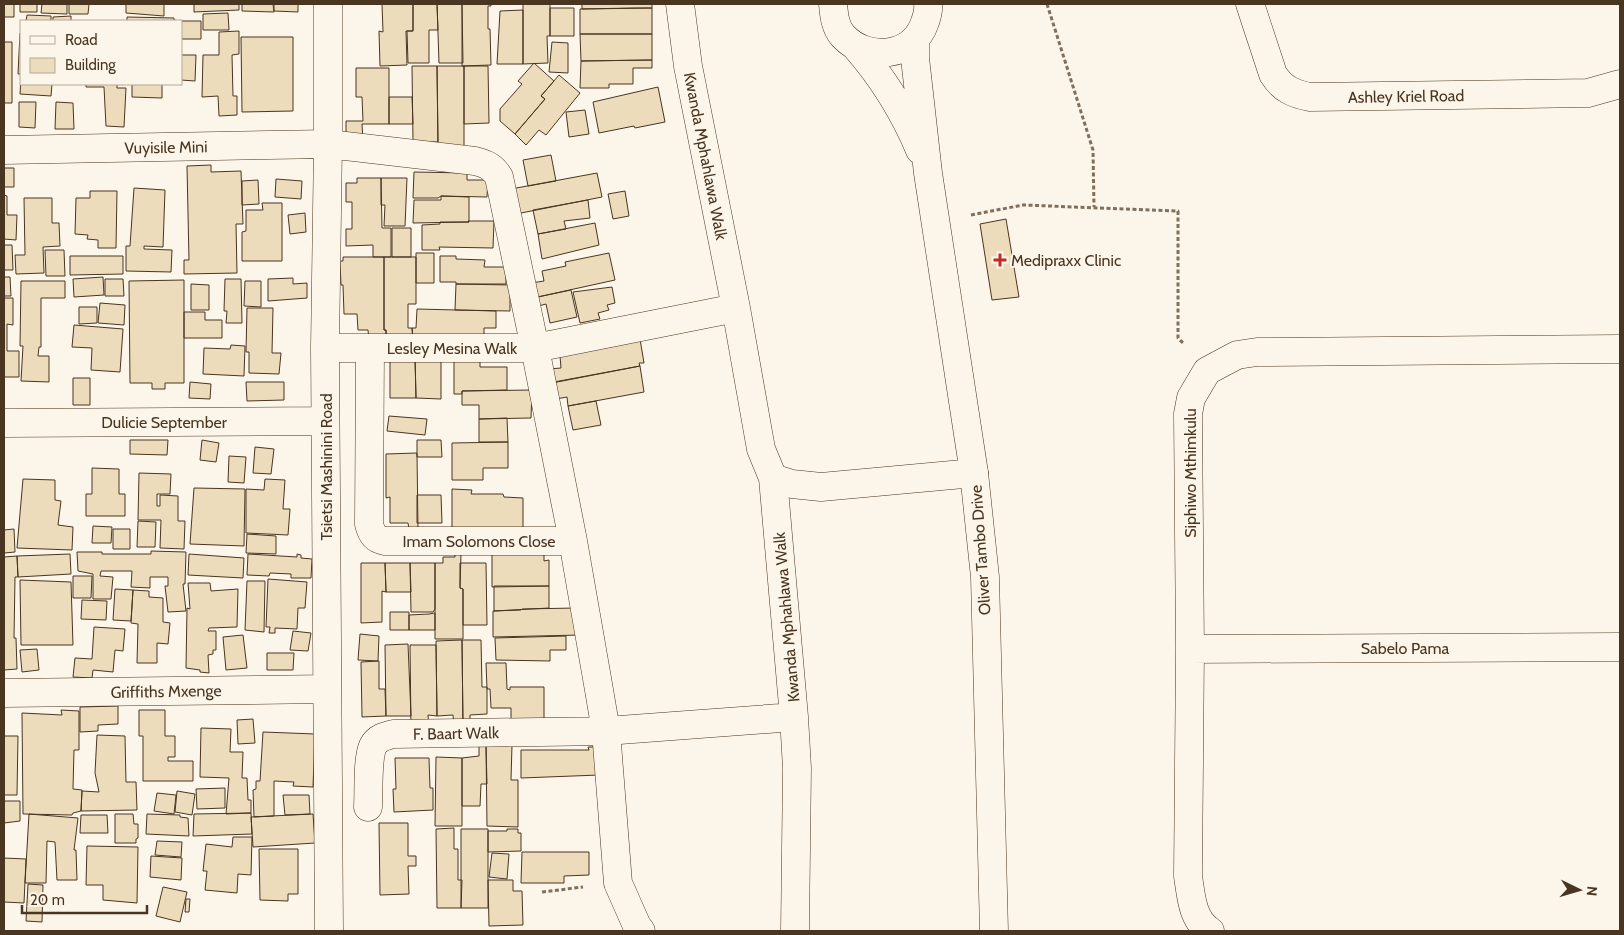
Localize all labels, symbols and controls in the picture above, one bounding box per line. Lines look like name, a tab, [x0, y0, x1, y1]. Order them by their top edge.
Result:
legend	[20, 20, 182, 85]
text: Road	[65, 31, 98, 49]
text: Building	[65, 56, 116, 74]
street label: Kwanda Mphahlawa Walk	[680, 71, 731, 242]
street label: Ashley Kriel Road	[1348, 86, 1464, 107]
street label: Vuyisile Mini	[124, 137, 208, 158]
place label: Medipraxx Clinic	[1011, 251, 1121, 270]
marker: Medipraxx Clinic	[993, 253, 1007, 267]
street label: Lesley Mesina Walk	[387, 339, 518, 358]
street label: Tsietsi Mashinini Road	[317, 393, 336, 541]
street label: Siphiwo Mthimkulu	[1181, 408, 1200, 538]
street label: Dulicie September	[101, 413, 228, 432]
street label: Oliver Tambo Drive	[966, 484, 995, 616]
street label: Kwanda Mphahlawa Walk	[770, 530, 803, 703]
street label: Imam Solomons Close	[402, 532, 556, 551]
street label: Sabelo Pama	[1361, 639, 1450, 658]
street label: Griffiths Mxenge	[110, 681, 222, 702]
street label: F. Baart Walk	[413, 723, 500, 744]
north arrow	[1554, 865, 1604, 915]
scale bar	[22, 882, 148, 914]
text: N	[1583, 885, 1601, 897]
text: 20 m	[30, 891, 65, 909]

